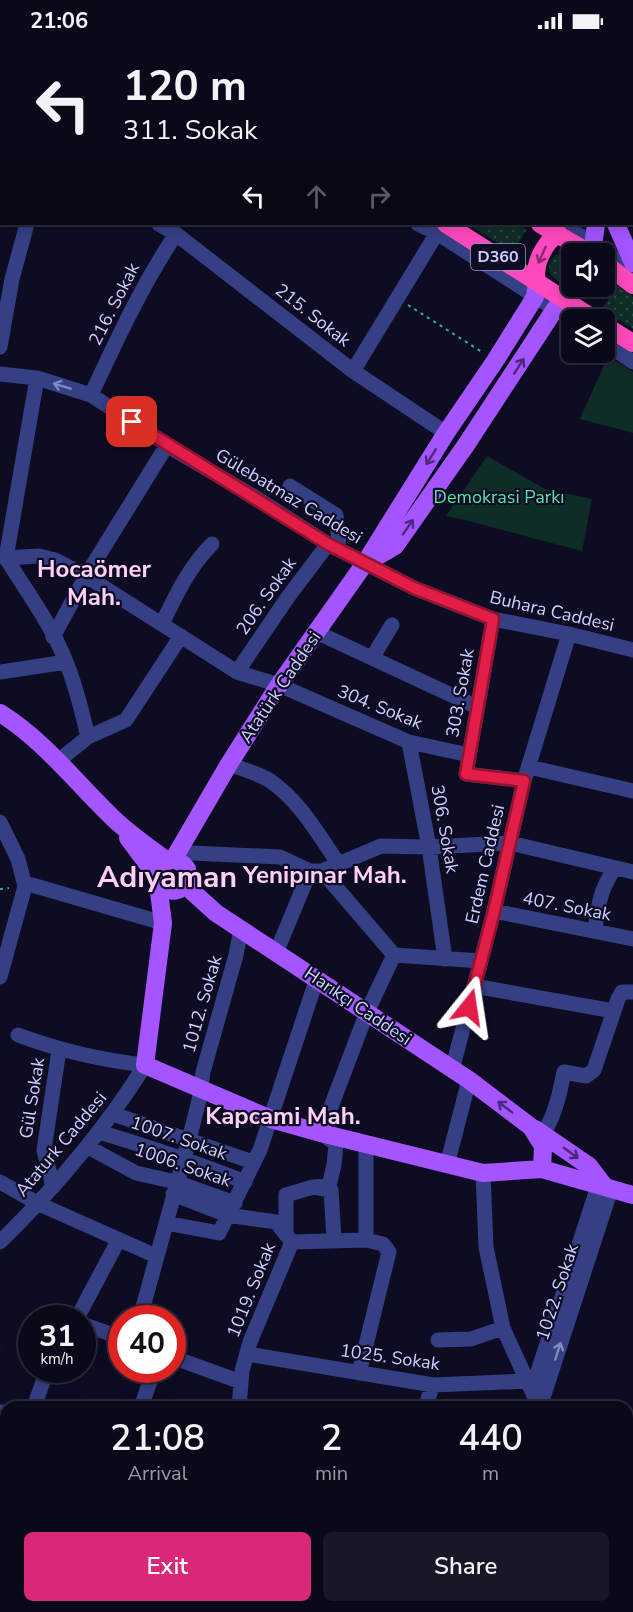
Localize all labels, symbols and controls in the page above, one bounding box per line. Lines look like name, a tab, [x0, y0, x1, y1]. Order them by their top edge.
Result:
text: 21:06	[30, 6, 88, 36]
text: 120 m	[123, 58, 247, 115]
icon: left	[24, 66, 102, 144]
text: 311. Sokak	[123, 112, 258, 149]
icon: left	[237, 180, 270, 213]
icon: ahead	[300, 180, 333, 213]
icon: right	[363, 180, 396, 213]
map controls	[561, 243, 615, 363]
button: sound	[561, 243, 615, 297]
road number: D360	[471, 244, 525, 270]
one-way arrow	[535, 246, 547, 264]
street label: 216. Sokak	[83, 258, 145, 349]
street label: 215. Sokak	[270, 278, 356, 353]
button: layers	[561, 309, 615, 363]
one-way arrow	[513, 358, 525, 375]
one-way arrow	[53, 380, 72, 391]
pin	[106, 396, 157, 447]
icon: arrive	[115, 405, 148, 438]
street label: Gülebatmaz Caddesi	[211, 443, 367, 549]
one-way arrow	[425, 448, 437, 465]
park label: Demokrasi Parkı	[434, 485, 564, 509]
one-way arrow	[402, 519, 415, 535]
street label: 206. Sokak	[230, 552, 302, 640]
district label: Hocaömer Mah.	[37, 553, 152, 613]
street label: Buhara Caddesi	[487, 585, 617, 637]
street label: Atatürk Caddesi	[234, 626, 326, 748]
street label: 303. Sokak	[440, 646, 480, 739]
street label: 304. Sokak	[334, 679, 427, 735]
street label: 306. Sokak	[425, 783, 465, 876]
street label: Erdem Caddesi	[460, 802, 510, 926]
district label: Adıyaman	[97, 857, 237, 898]
district label: Yenipınar Mah.	[242, 859, 407, 891]
street label: 407. Sokak	[521, 886, 614, 927]
street label: 1012. Sokak	[177, 951, 228, 1056]
street label: Harıkçı Caddesi	[300, 961, 416, 1051]
position arrow	[437, 975, 501, 1039]
street label: Gül Sokak	[14, 1055, 50, 1140]
street label: Ataturk Caddesi	[10, 1087, 112, 1201]
district label: Kapcami Mah.	[205, 1100, 361, 1132]
one-way arrow	[497, 1101, 513, 1114]
street label: 1007. Sokak	[128, 1110, 231, 1166]
street label: 1006. Sokak	[132, 1137, 235, 1193]
one-way arrow	[563, 1147, 579, 1160]
street label: 1019. Sokak	[221, 1238, 281, 1341]
street label: 1022. Sokak	[530, 1240, 584, 1343]
speed limit sign: 40	[108, 1305, 186, 1383]
text: 31	[39, 1316, 75, 1357]
street label: 1025. Sokak	[339, 1338, 442, 1376]
one-way arrow	[553, 1342, 564, 1361]
text: km/h	[40, 1349, 74, 1369]
text: 21:08	[110, 1414, 205, 1463]
text: 2	[321, 1414, 342, 1463]
text: 440	[458, 1414, 523, 1463]
text: Arrival	[127, 1460, 188, 1487]
text: min	[315, 1460, 348, 1487]
text: m	[482, 1460, 499, 1487]
button: Exit	[24, 1532, 311, 1601]
button: Share	[323, 1532, 609, 1601]

